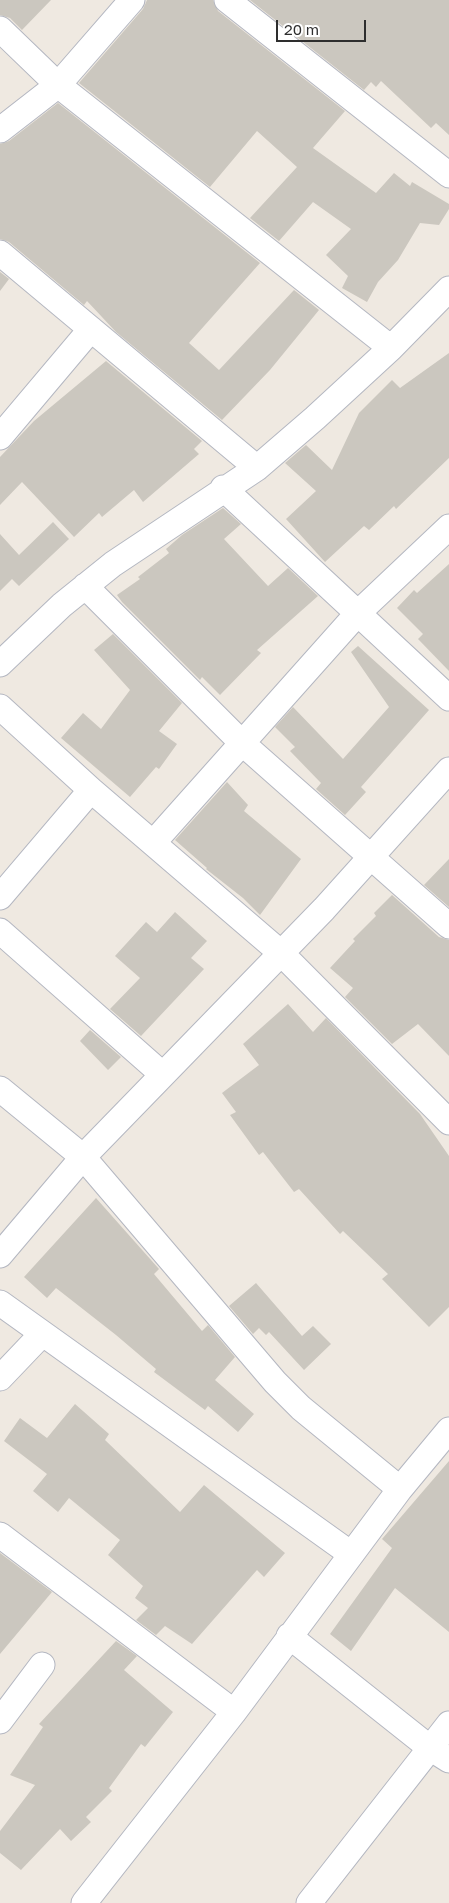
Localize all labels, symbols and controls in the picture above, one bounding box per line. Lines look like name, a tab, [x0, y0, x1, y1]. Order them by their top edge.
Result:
scale bar	[279, 10, 369, 42]
text: 20 m	[284, 20, 319, 38]

